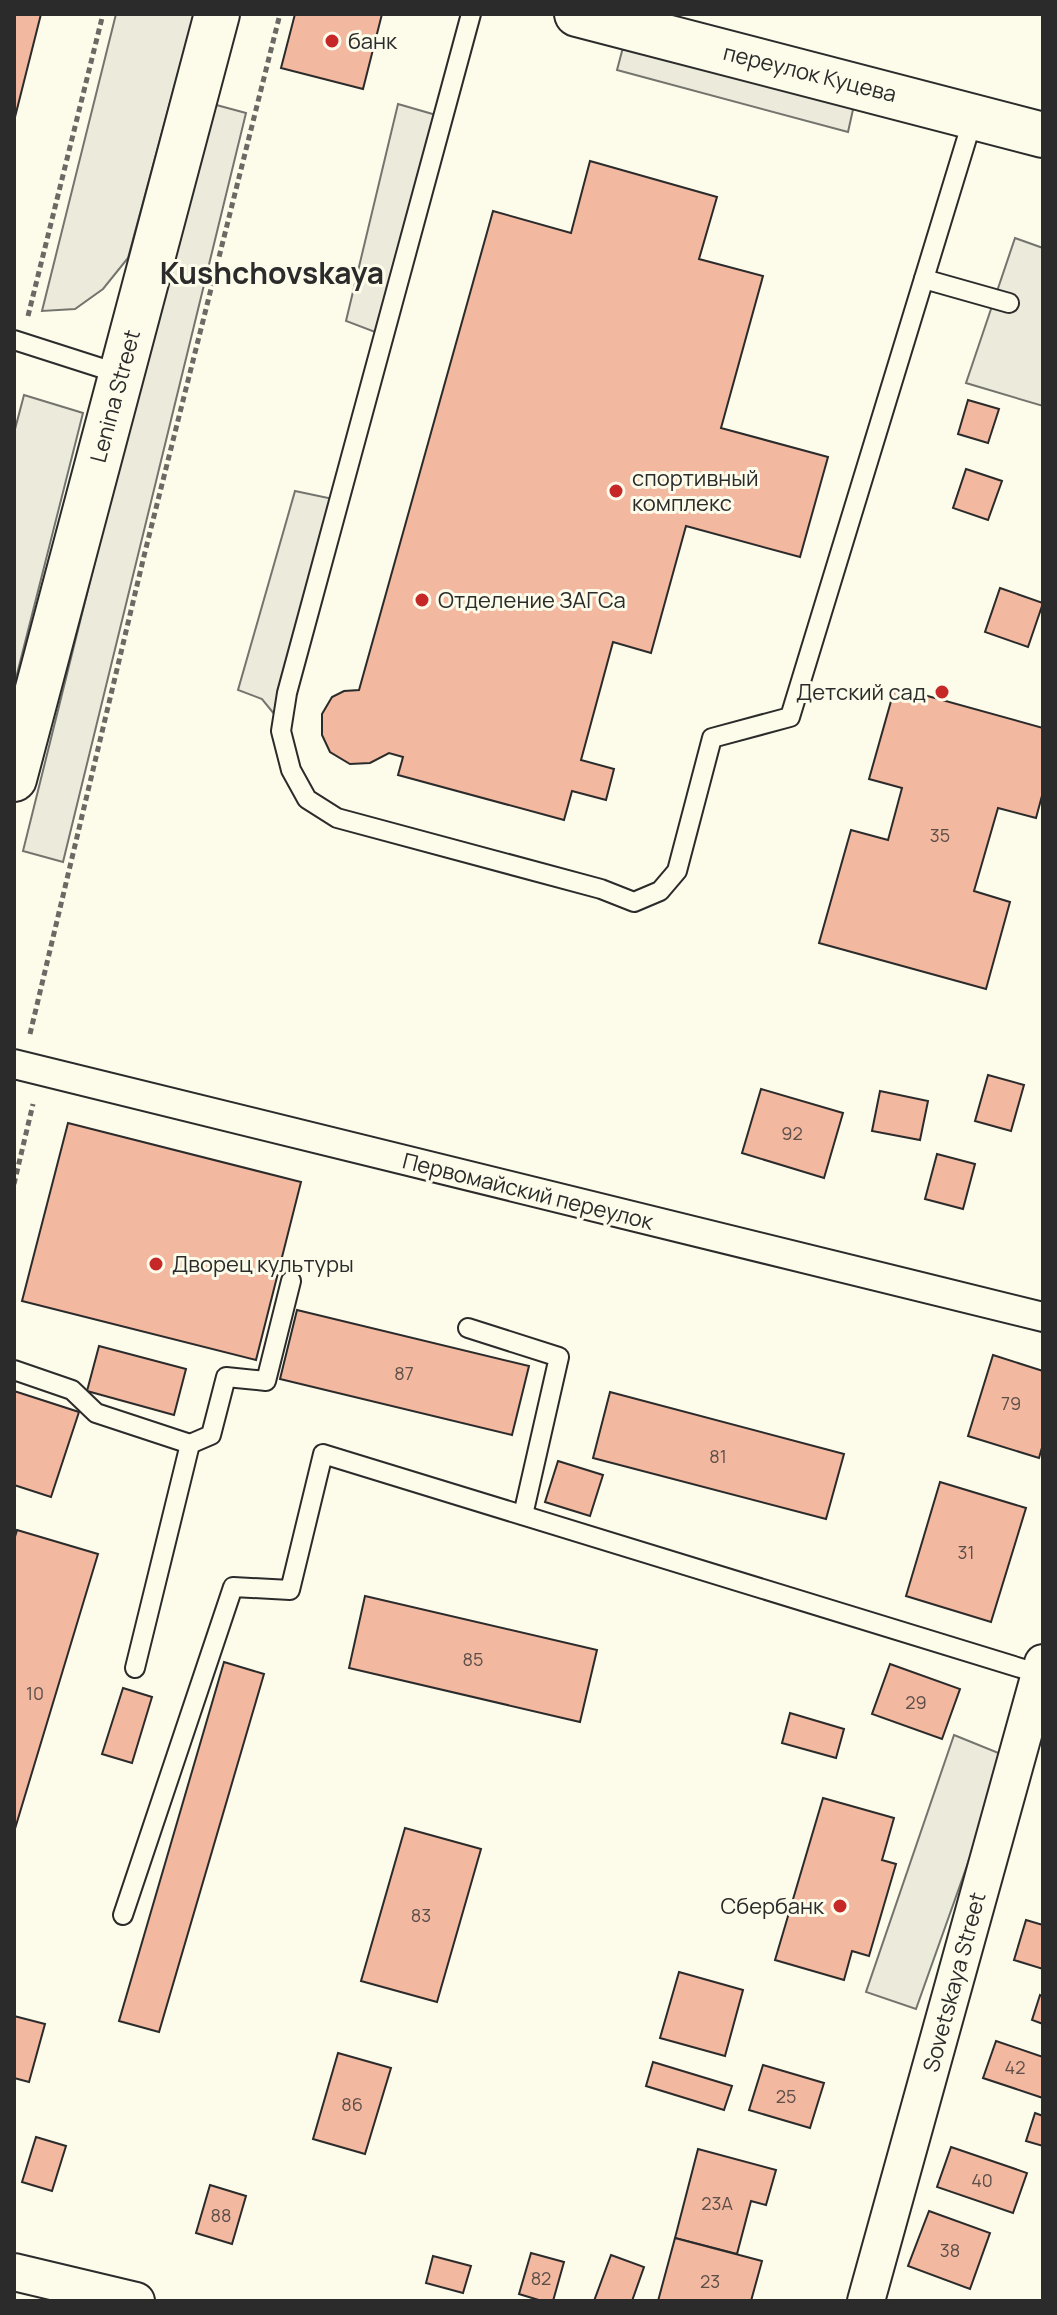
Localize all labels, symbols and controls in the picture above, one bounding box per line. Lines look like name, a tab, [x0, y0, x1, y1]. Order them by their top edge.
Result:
place label: банк	[348, 26, 398, 56]
marker: банк	[323, 32, 341, 50]
street label: переулок Куцева	[720, 37, 900, 109]
district label: Kushchovskaya	[160, 252, 384, 293]
street label: Lenina Street	[83, 326, 147, 466]
place label: спортивный комплекс	[632, 463, 758, 518]
marker: спортивный комплекс	[607, 482, 625, 500]
place label: Отделение ЗАГСа	[438, 585, 626, 615]
marker: Отделение ЗАГСа	[413, 591, 431, 609]
place label: Детский сад	[796, 677, 926, 707]
marker: Детский сад	[933, 683, 951, 701]
house number: 35	[930, 823, 950, 847]
house number: 92	[781, 1121, 803, 1145]
street label: Первомайский переулок	[400, 1145, 657, 1237]
place label: Дворец культуры	[172, 1249, 354, 1279]
marker: Дворец культуры	[147, 1255, 165, 1273]
house number: 87	[394, 1361, 414, 1385]
house number: 79	[1001, 1391, 1021, 1415]
house number: 81	[709, 1444, 727, 1468]
house number: 31	[958, 1540, 974, 1564]
house number: 85	[463, 1647, 483, 1671]
house number: 10	[26, 1681, 44, 1705]
house number: 29	[905, 1690, 927, 1714]
street label: Sovetskaya Street	[916, 1889, 992, 2075]
place label: Сбербанк	[721, 1891, 825, 1921]
marker: Сбербанк	[831, 1897, 849, 1915]
house number: 83	[411, 1903, 431, 1927]
house number: 42	[1005, 2055, 1025, 2079]
house number: 25	[776, 2084, 796, 2108]
house number: 86	[341, 2092, 363, 2116]
house number: 40	[971, 2168, 993, 2192]
house number: 23А	[701, 2191, 733, 2215]
house number: 88	[211, 2203, 231, 2227]
house number: 38	[940, 2238, 960, 2262]
house number: 82	[531, 2266, 551, 2290]
house number: 23	[700, 2269, 720, 2293]

